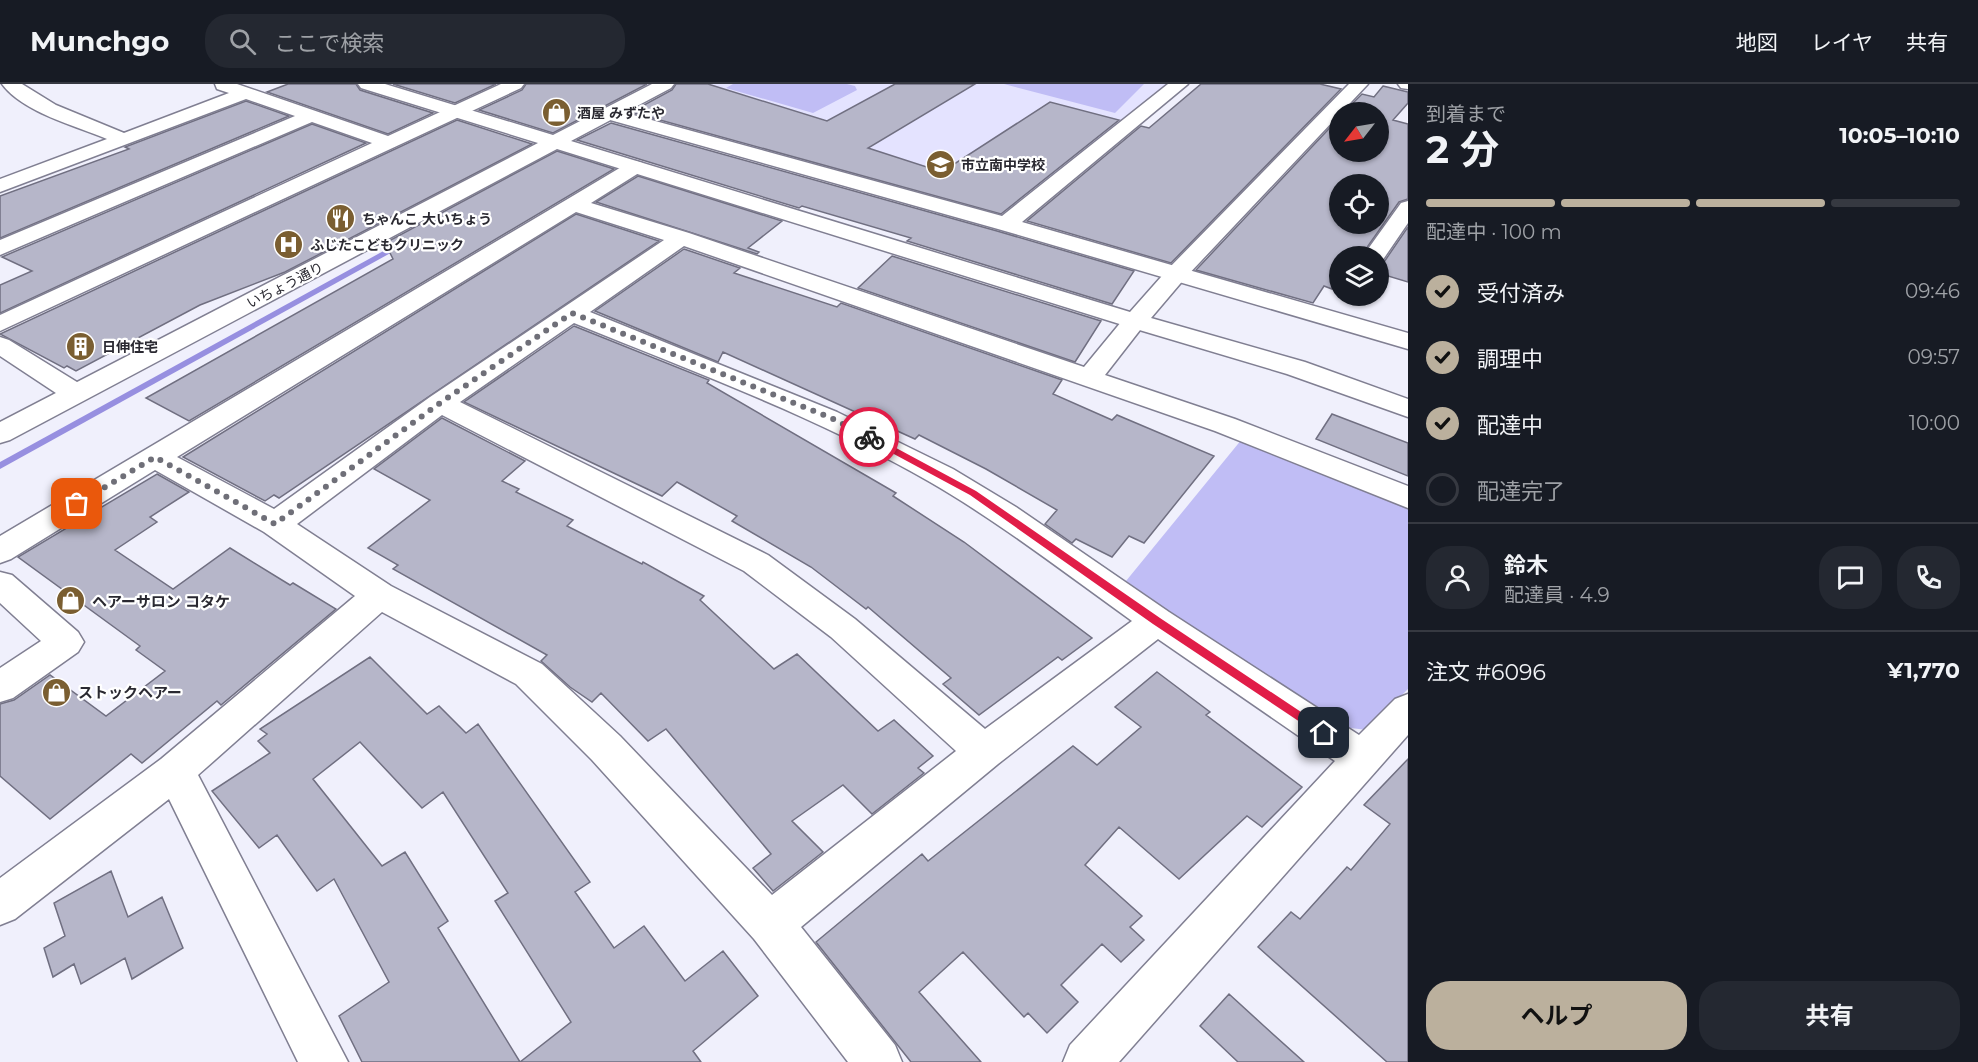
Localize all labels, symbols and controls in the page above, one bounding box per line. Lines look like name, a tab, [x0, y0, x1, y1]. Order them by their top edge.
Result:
search box	[205, 14, 625, 68]
text: Munchgo	[30, 24, 169, 58]
icon: search	[226, 25, 259, 58]
text: ここで検索	[274, 30, 384, 57]
text: 地図	[1736, 30, 1778, 55]
text: レイヤ	[1811, 30, 1873, 55]
text: 共有	[1906, 30, 1948, 55]
shop icon: 酒屋 みずたや	[540, 97, 572, 129]
north arrow	[1329, 102, 1389, 162]
map controls	[1329, 102, 1389, 306]
text: 到着まで	[1426, 102, 1506, 126]
place label: 酒屋 みずたや	[577, 104, 665, 122]
text: 10:05–10:10	[1839, 122, 1960, 149]
text: 2 分	[1426, 125, 1499, 173]
school or university icon: 市立南中学校	[924, 149, 956, 181]
place label: 市立南中学校	[961, 156, 1045, 174]
button: locate	[1329, 174, 1389, 234]
restaurant icon: ちゃんこ 大いちょう	[325, 203, 357, 235]
place label: ちゃんこ 大いちょう	[362, 210, 492, 228]
text: 配達中 · 100 m	[1426, 220, 1562, 244]
hospital icon: ふじたこどもクリニック	[273, 229, 305, 261]
place label: ふじたこどもクリニック	[310, 236, 464, 254]
button: layers	[1329, 246, 1389, 306]
street label: いちょう通り	[243, 258, 327, 312]
icon: check	[1426, 275, 1459, 308]
text: 09:46	[1905, 279, 1960, 303]
text: 受付済み	[1477, 280, 1565, 307]
building icon: 日伸住宅	[65, 331, 97, 363]
place label: 日伸住宅	[102, 338, 158, 356]
icon: check	[1426, 341, 1459, 374]
text: 09:57	[1908, 345, 1960, 369]
text: 調理中	[1477, 346, 1543, 373]
courier	[839, 407, 899, 467]
icon: check	[1426, 407, 1459, 440]
text: 10:00	[1909, 411, 1960, 435]
text: 配達中	[1477, 412, 1543, 439]
icon: bike	[853, 421, 886, 454]
pin	[51, 478, 102, 529]
text: 配達完了	[1477, 478, 1565, 505]
icon: bag	[60, 487, 93, 520]
button: person	[1426, 546, 1489, 609]
button: chat	[1819, 546, 1882, 609]
button: phone	[1897, 546, 1960, 609]
text: 鈴木	[1504, 552, 1548, 579]
text: 配達員 · 4.9	[1504, 583, 1610, 607]
shop icon: ヘアーサロン コタケ	[55, 585, 87, 617]
place label: ヘアーサロン コタケ	[92, 592, 230, 611]
text: ¥1,770	[1887, 657, 1960, 684]
text: 注文 #6096	[1426, 659, 1546, 686]
shop icon: ストックヘアー	[41, 676, 73, 708]
place label: ストックヘアー	[78, 683, 182, 702]
pin	[1298, 707, 1349, 758]
icon: home	[1307, 716, 1340, 749]
button: ヘルプ	[1426, 981, 1687, 1050]
button: 共有	[1699, 981, 1960, 1050]

